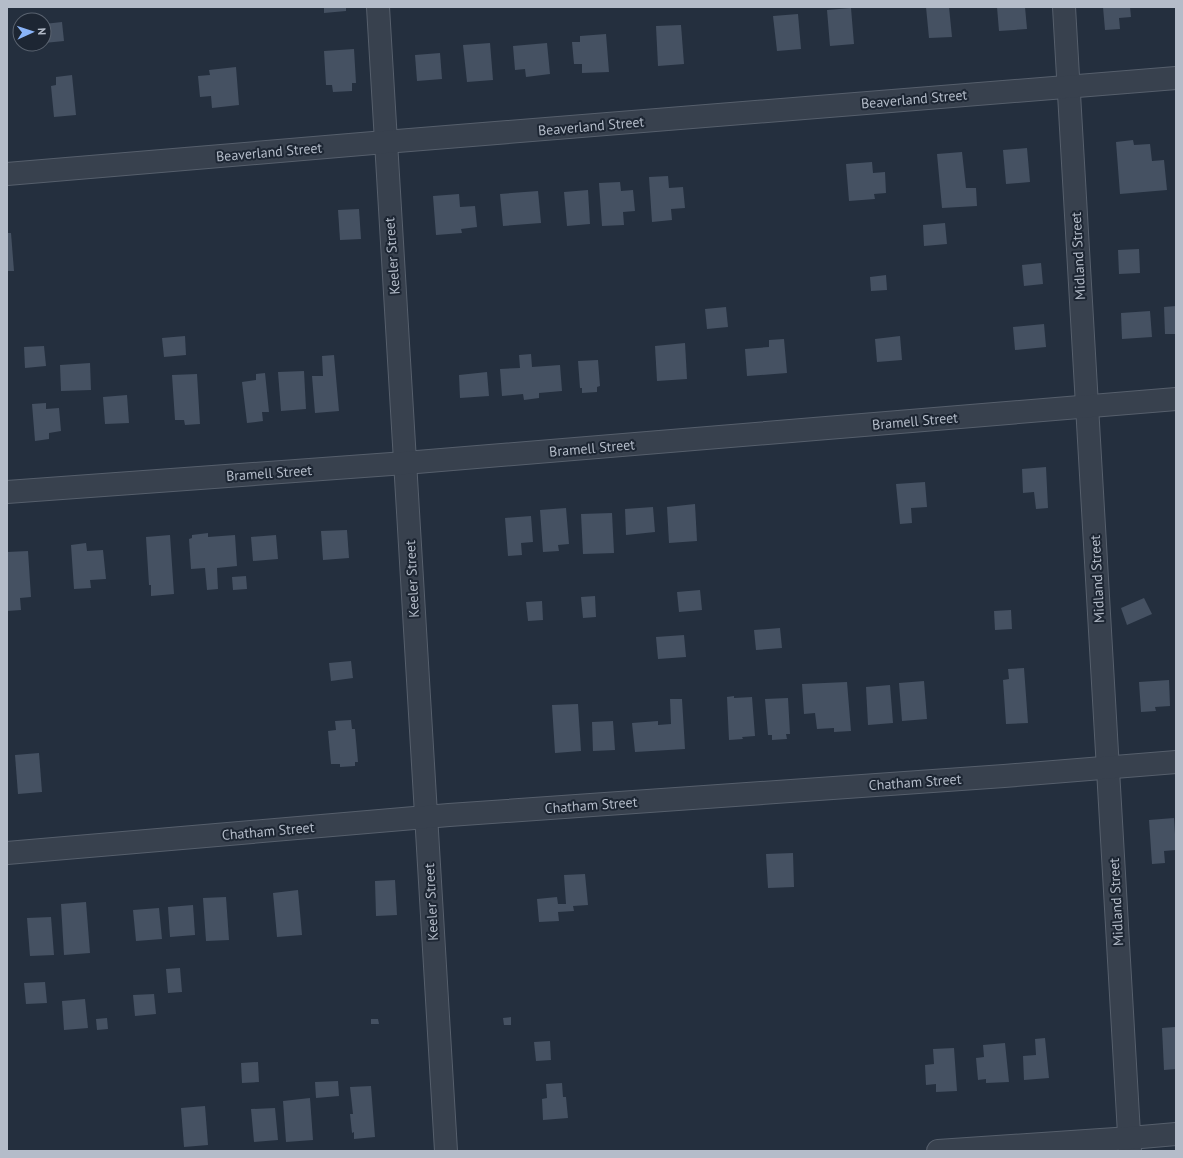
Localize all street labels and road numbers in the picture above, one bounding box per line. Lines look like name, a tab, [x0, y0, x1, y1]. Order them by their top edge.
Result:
street label: Beaverland Street	[860, 85, 968, 113]
street label: Beaverland Street	[537, 112, 645, 140]
street label: Beaverland Street	[215, 138, 323, 166]
street label: Midland Street	[1067, 211, 1089, 300]
street label: Keeler Street	[380, 217, 404, 295]
street label: Bramell Street	[871, 408, 959, 434]
street label: Bramell Street	[548, 435, 636, 461]
street label: Bramell Street	[225, 461, 313, 485]
street label: Midland Street	[1086, 534, 1108, 623]
street label: Keeler Street	[401, 540, 423, 618]
street label: Chatham Street	[868, 770, 962, 794]
street label: Chatham Street	[544, 793, 638, 817]
street label: Chatham Street	[221, 818, 315, 844]
street label: Midland Street	[1105, 857, 1127, 946]
street label: Keeler Street	[420, 863, 442, 941]

